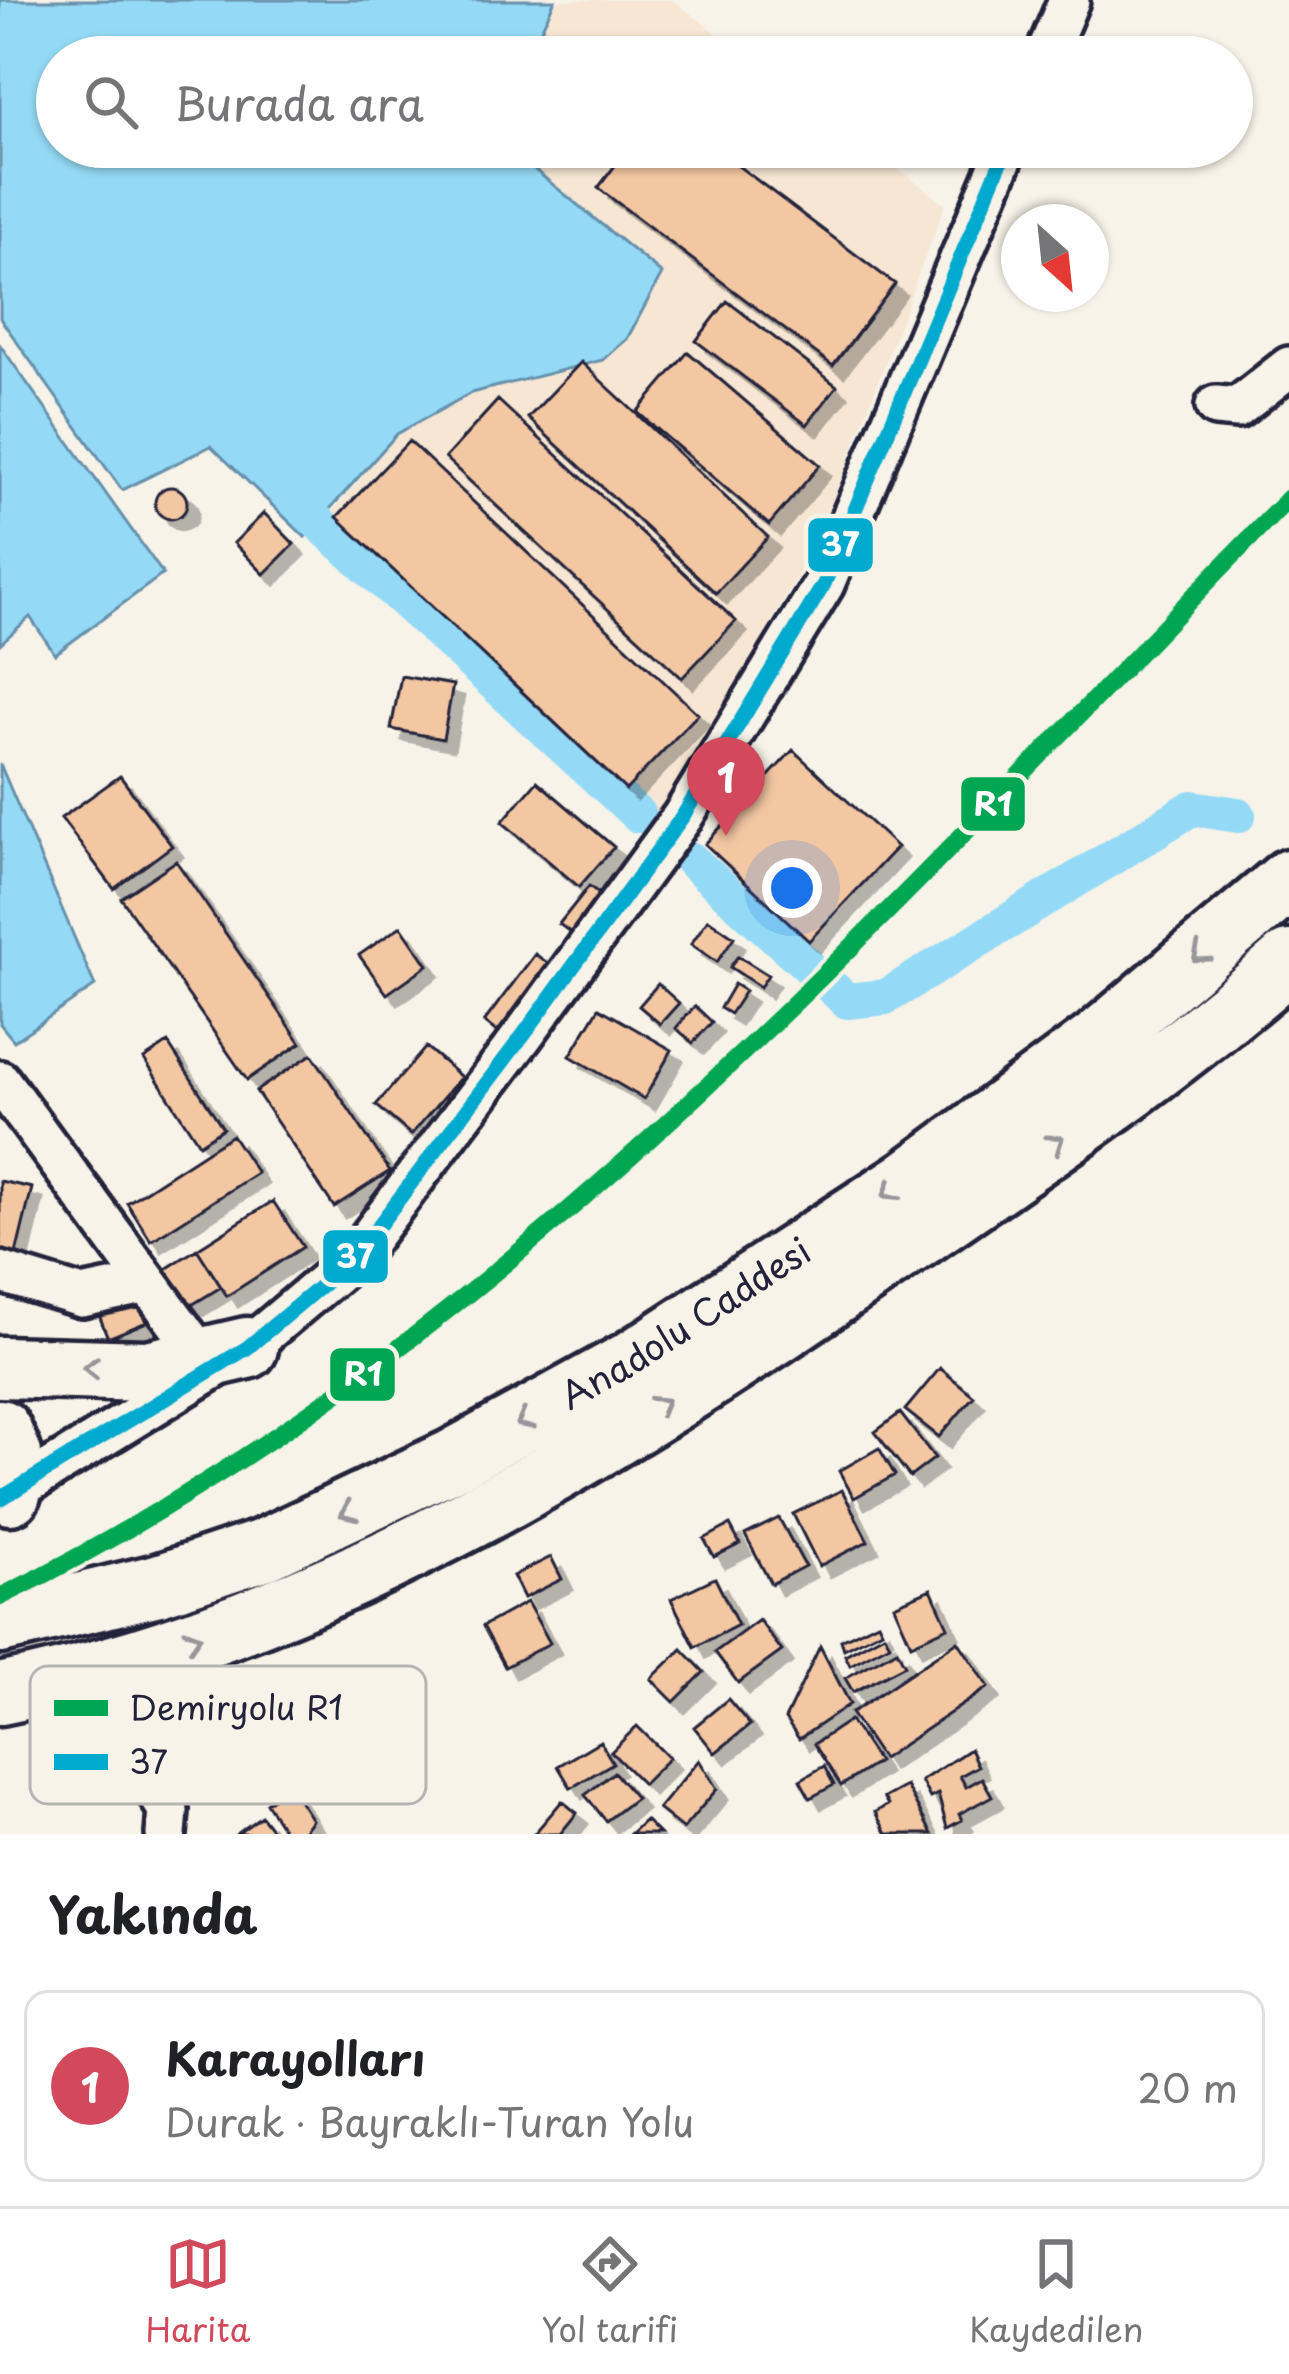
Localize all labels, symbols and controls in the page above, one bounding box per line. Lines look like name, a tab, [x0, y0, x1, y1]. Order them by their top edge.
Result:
search box	[36, 36, 1253, 168]
text: Burada ara	[174, 68, 424, 136]
icon: search	[78, 69, 144, 135]
north arrow	[1001, 204, 1109, 312]
line badge: 37	[806, 516, 875, 574]
text: 37	[821, 517, 860, 567]
pin: 1	[687, 737, 765, 836]
line badge: R1	[959, 775, 1027, 833]
text: R1	[974, 777, 1012, 827]
your location	[762, 858, 822, 918]
one-way arrow	[1192, 941, 1214, 963]
one-way arrow	[1042, 1135, 1064, 1157]
one-way arrow	[882, 1178, 904, 1200]
street label: Anadolu Caddesi	[549, 1223, 821, 1421]
line badge: 37	[321, 1228, 390, 1285]
text: 37	[336, 1229, 375, 1279]
line badge: R1	[328, 1346, 397, 1403]
text: R1	[344, 1347, 382, 1397]
one-way arrow	[81, 1355, 100, 1381]
one-way arrow	[648, 1396, 670, 1418]
one-way arrow	[516, 1407, 537, 1430]
one-way arrow	[339, 1497, 360, 1521]
one-way arrow	[182, 1628, 203, 1653]
legend	[30, 1666, 426, 1804]
text: Demiryolu R1	[129, 1681, 343, 1731]
text: 37	[129, 1735, 168, 1785]
text: Yakında	[48, 1874, 258, 1951]
text: Karayolları	[165, 2023, 425, 2091]
text: 1	[81, 2057, 99, 2116]
text: 20 m	[1137, 2057, 1238, 2116]
text: Durak · Bayraklı-Turan Yolu	[165, 2091, 694, 2150]
tab: Harita	[146, 2231, 250, 2353]
tab: Yol tarifi	[541, 2231, 678, 2353]
tab: Kaydedilen	[969, 2231, 1143, 2353]

